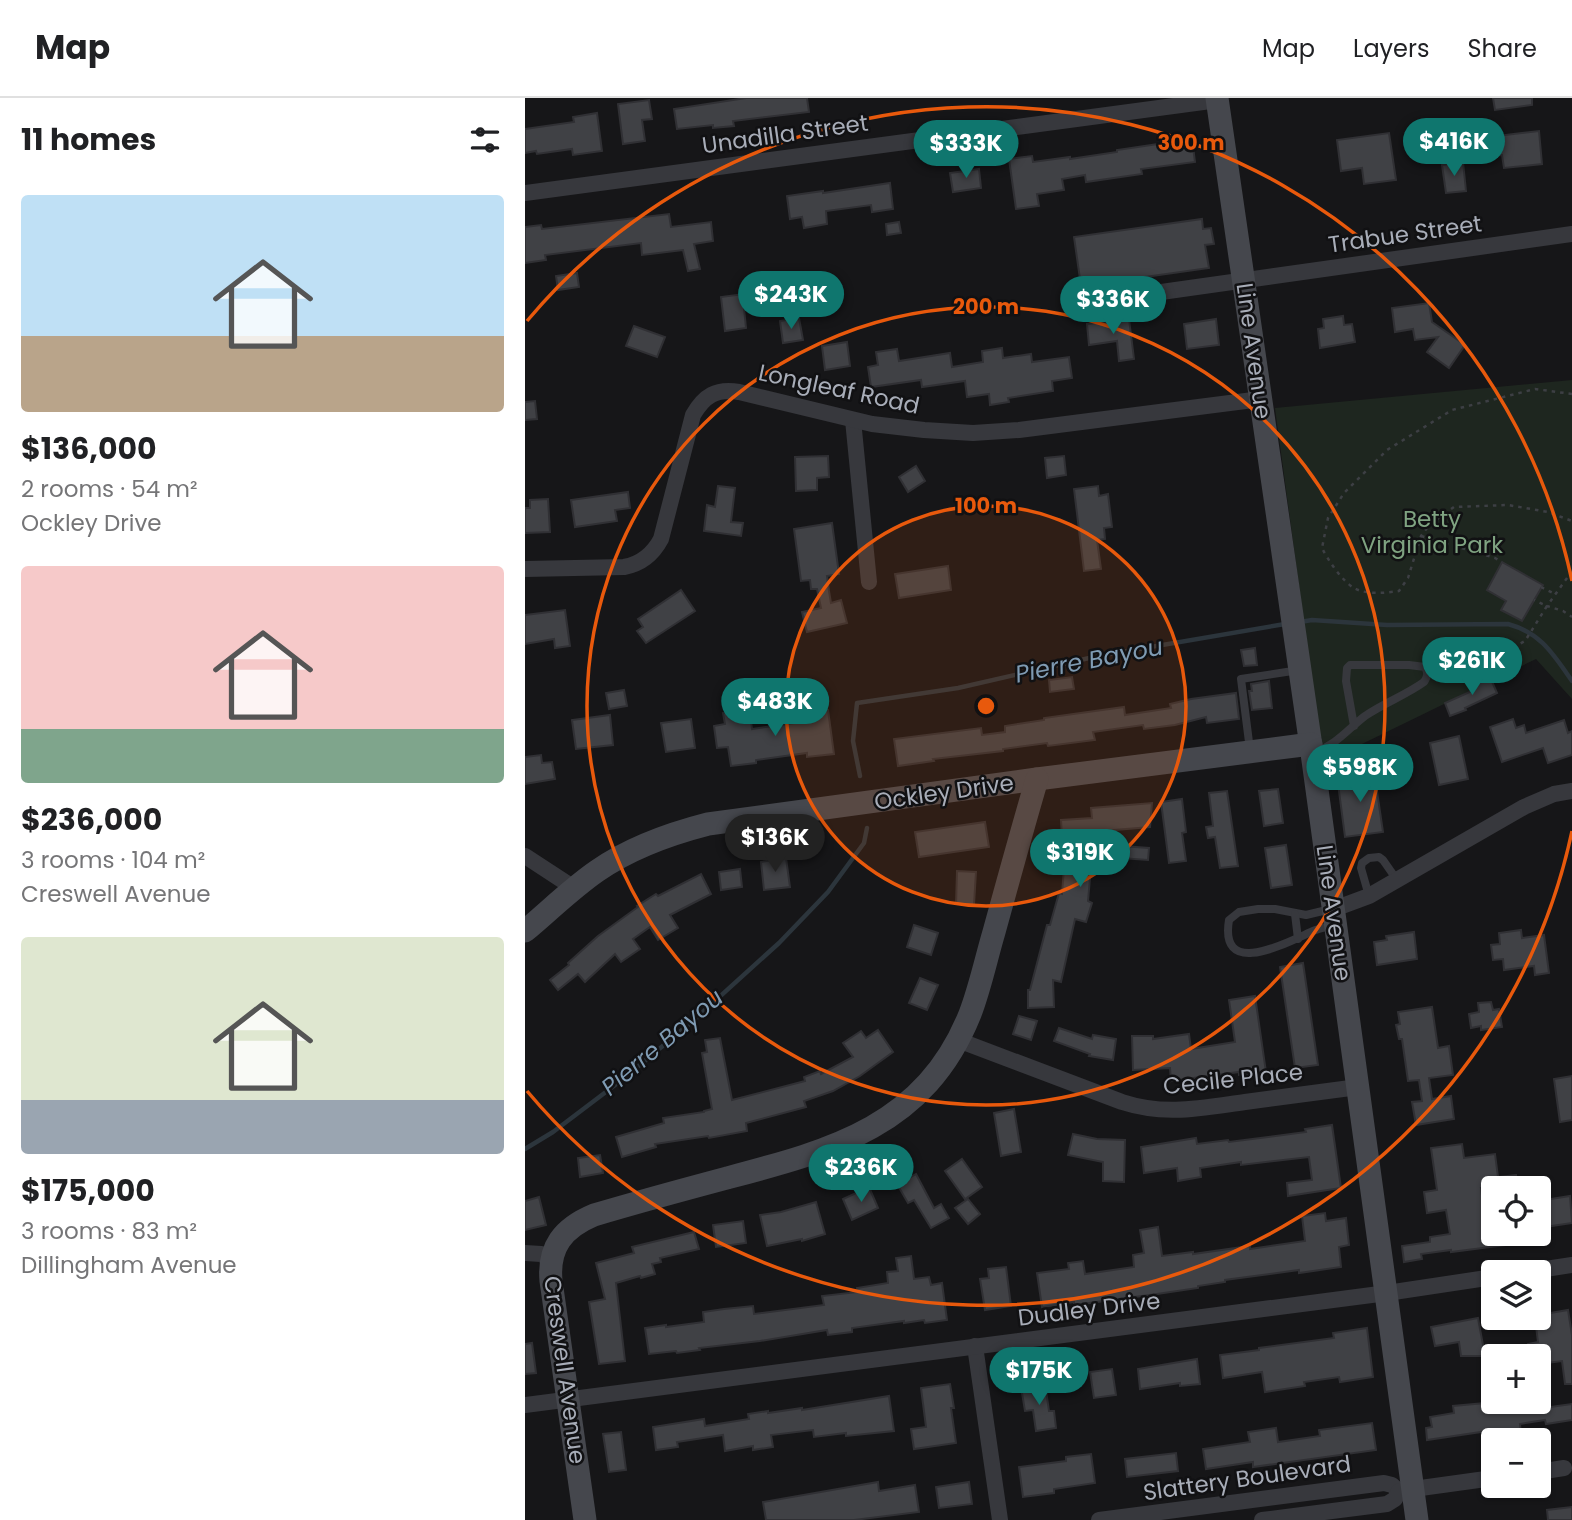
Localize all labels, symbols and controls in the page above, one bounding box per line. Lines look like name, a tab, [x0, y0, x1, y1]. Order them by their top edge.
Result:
text: Map	[35, 24, 110, 71]
text: Map	[1262, 32, 1315, 65]
text: Layers	[1353, 32, 1429, 65]
text: Share	[1467, 32, 1537, 65]
street label: Unadilla Street	[700, 107, 870, 161]
text: 11 homes	[21, 118, 156, 161]
pin: $416K	[1405, 118, 1503, 178]
pin: $333K	[917, 120, 1015, 180]
icon: filters	[466, 121, 504, 159]
text: $416K	[1419, 125, 1489, 157]
text: $333K	[930, 127, 1002, 159]
text: 300 m	[1158, 128, 1224, 157]
street label: Trabue Street	[1326, 207, 1484, 261]
icon: home	[200, 241, 326, 367]
pin: $243K	[742, 272, 840, 331]
pin: $336K	[1064, 276, 1162, 336]
text: $243K	[754, 278, 828, 310]
street label: Line Avenue	[1229, 281, 1279, 421]
text: $336K	[1076, 283, 1150, 315]
text: 200 m	[953, 292, 1019, 321]
street label: Longleaf Road	[756, 356, 922, 422]
text: $136,000	[21, 427, 157, 470]
text: 2 rooms · 54 m²	[21, 473, 198, 505]
text: 100 m	[955, 491, 1017, 520]
park label: Betty Virginia Park	[1361, 503, 1503, 561]
text: Ockley Drive	[21, 507, 162, 539]
icon: home	[200, 612, 326, 738]
water label: Pierre Bayou	[1012, 630, 1166, 690]
pin: $261K	[1423, 638, 1521, 697]
text: $261K	[1438, 644, 1506, 676]
pin: $483K	[726, 678, 824, 738]
text: $483K	[737, 685, 813, 717]
centre of rings	[974, 694, 998, 718]
pin: $598K	[1311, 744, 1409, 804]
text: $598K	[1322, 751, 1398, 783]
street label: Ockley Drive	[872, 766, 1016, 818]
text: $236,000	[21, 798, 162, 841]
pin: $136K	[726, 814, 824, 874]
text: $136K	[741, 821, 809, 853]
pin: $319K	[1031, 830, 1129, 889]
text: $319K	[1046, 836, 1114, 868]
street label: Line Avenue	[1309, 843, 1359, 983]
text: 3 rooms · 104 m²	[21, 844, 205, 876]
text: Creswell Avenue	[21, 878, 211, 910]
water label: Pierre Bayou	[594, 981, 730, 1103]
icon: home	[200, 983, 326, 1109]
street label: Cecile Place	[1161, 1056, 1305, 1102]
pin: $236K	[812, 1144, 910, 1204]
text: $236K	[825, 1151, 897, 1183]
text: $175,000	[21, 1169, 155, 1212]
map controls	[1481, 1176, 1551, 1498]
button: locate	[1481, 1176, 1551, 1246]
text: 3 rooms · 83 m²	[21, 1215, 197, 1247]
text: Dillingham Avenue	[21, 1249, 237, 1281]
button: layers	[1481, 1260, 1551, 1330]
street label: Creswell Avenue	[536, 1274, 594, 1466]
street label: Dudley Drive	[1016, 1284, 1162, 1334]
button: +	[1481, 1344, 1551, 1414]
pin: $175K	[990, 1348, 1088, 1407]
text: $175K	[1005, 1354, 1073, 1386]
button: −	[1481, 1428, 1551, 1498]
street label: Slattery Boulevard	[1141, 1448, 1353, 1508]

